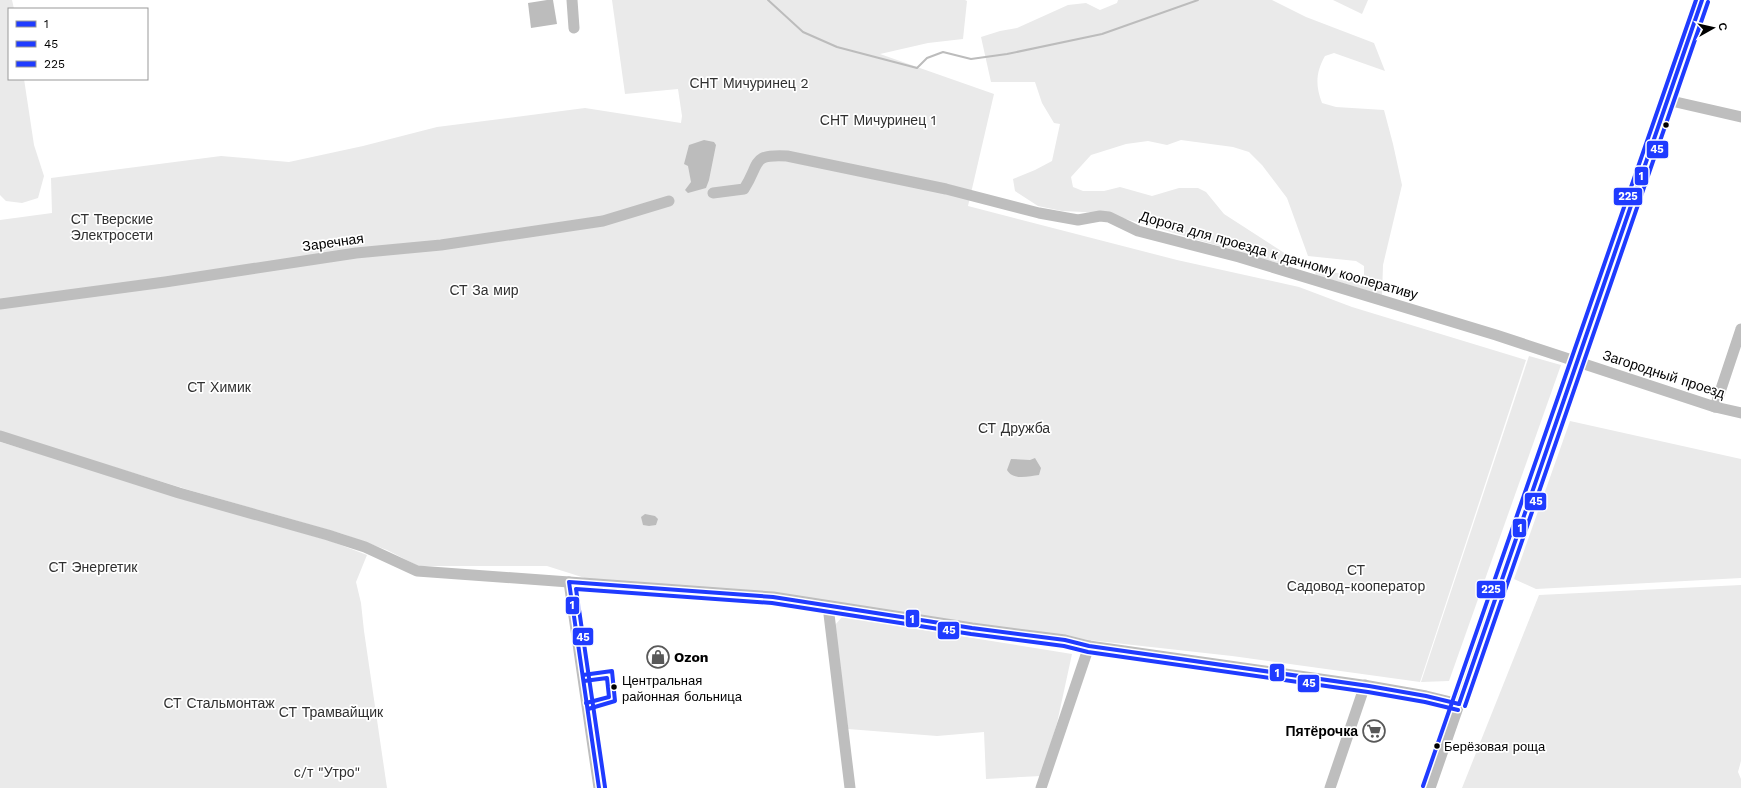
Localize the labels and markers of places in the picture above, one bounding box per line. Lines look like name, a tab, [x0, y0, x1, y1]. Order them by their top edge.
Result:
unlabelled marker	[1661, 120, 1671, 130]
shop icon: Ozon	[645, 644, 671, 670]
place label: Ozon	[674, 649, 709, 665]
place label: Центральная районная больница	[622, 673, 743, 704]
marker: Центральная районная больница	[609, 682, 619, 692]
supermarket icon: Пятёрочка	[1361, 718, 1387, 744]
place label: Пятёрочка	[1285, 723, 1358, 739]
place label: Берёзовая роща	[1444, 739, 1546, 754]
marker: Берёзовая роща	[1432, 741, 1442, 751]

